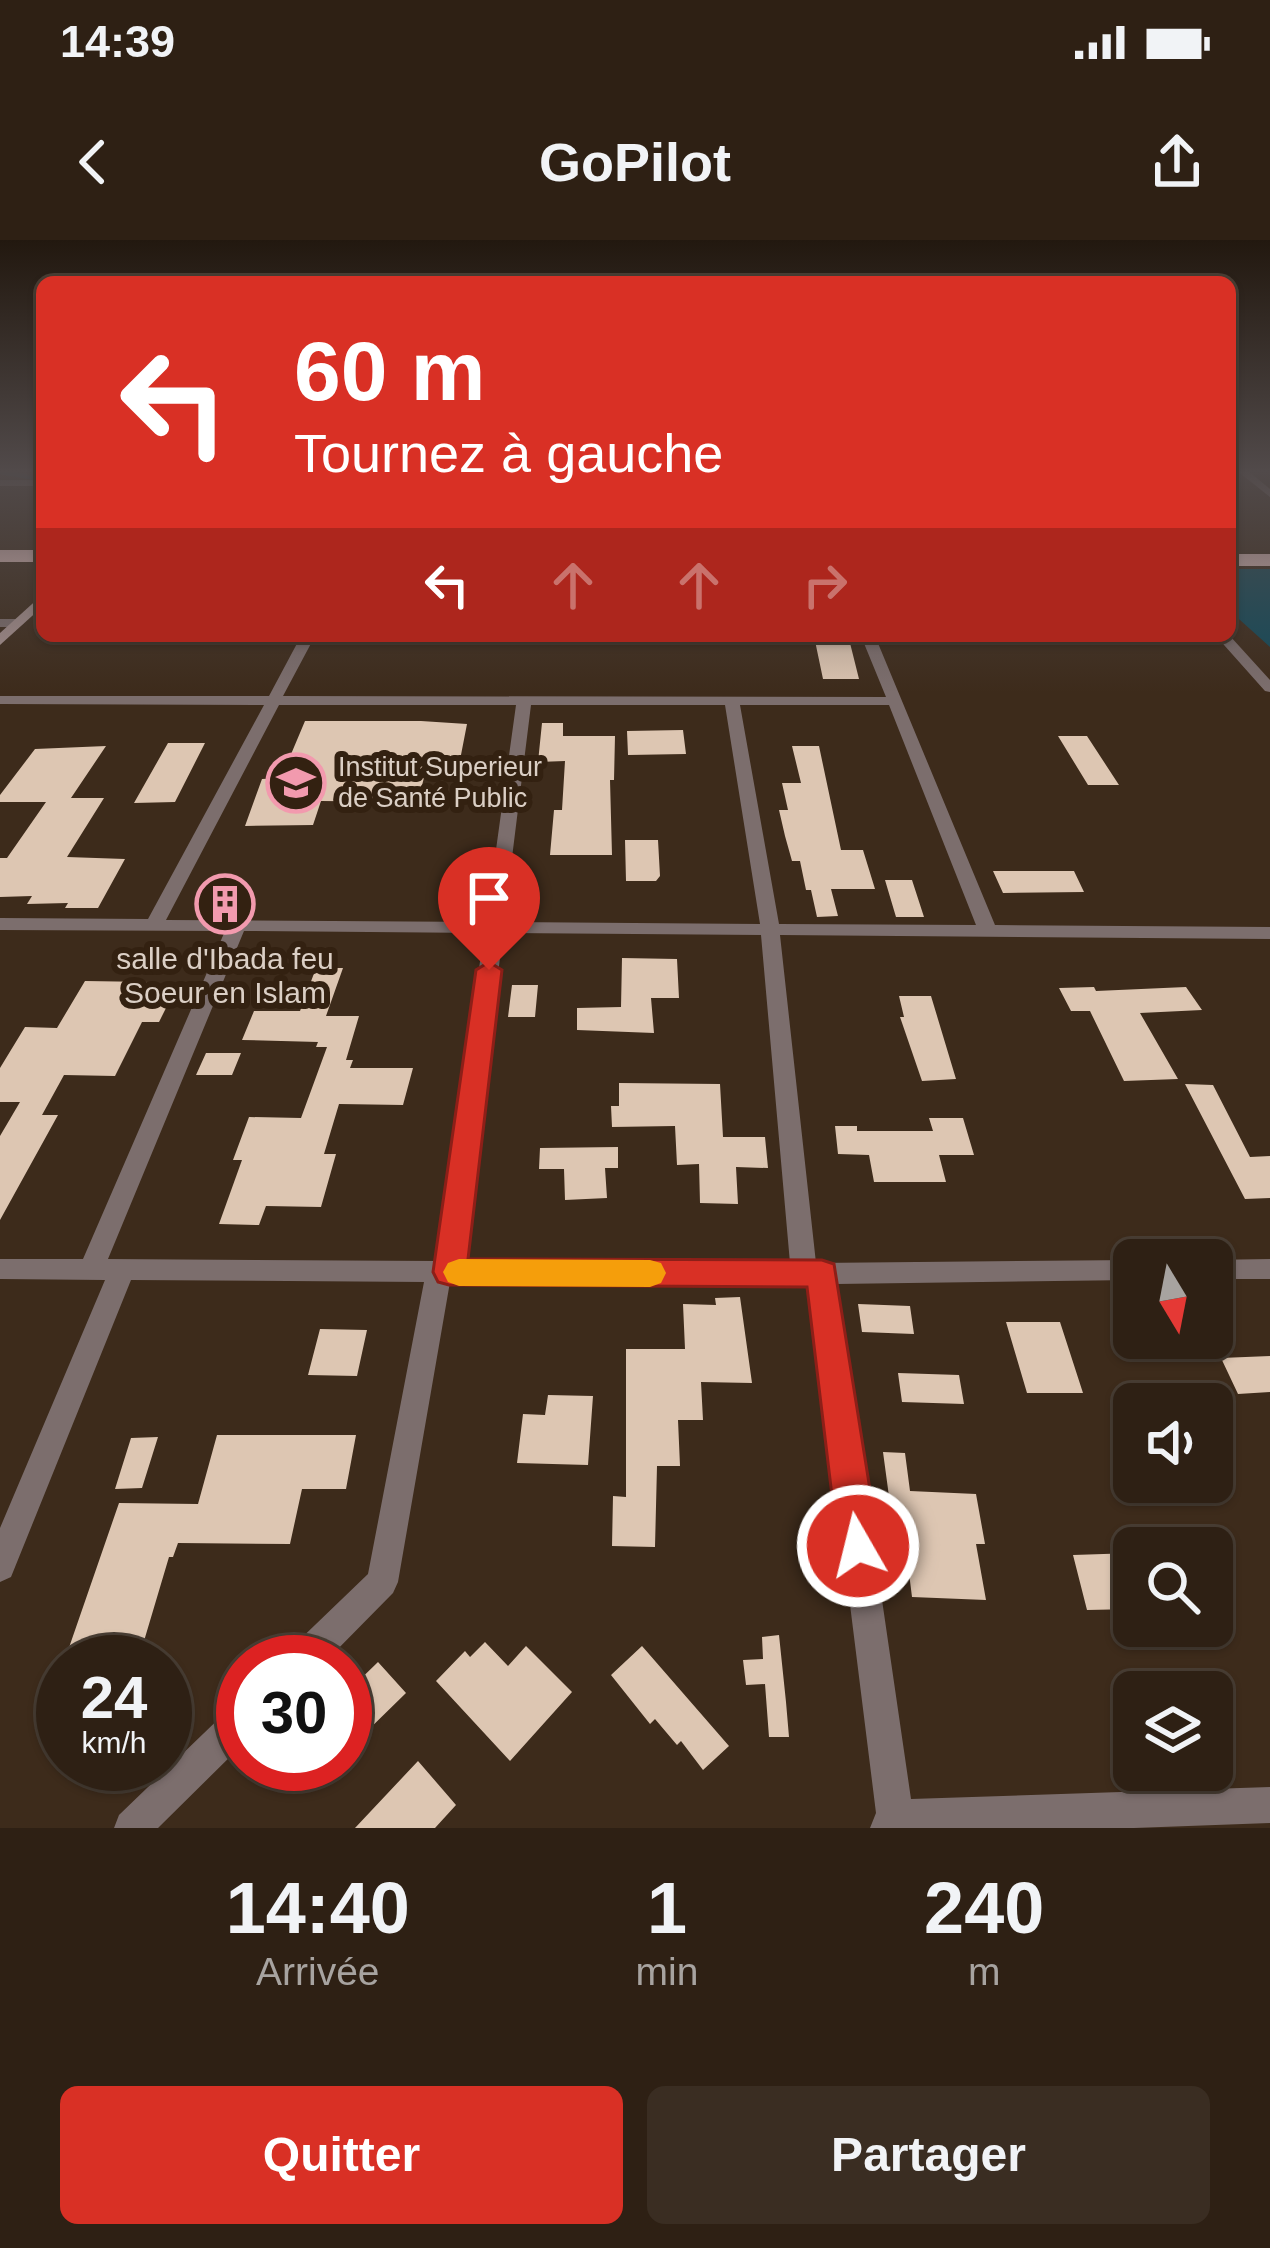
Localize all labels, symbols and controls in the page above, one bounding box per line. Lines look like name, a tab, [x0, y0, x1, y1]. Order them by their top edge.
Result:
text: 14:39	[60, 16, 175, 67]
icon: back	[60, 129, 126, 195]
icon: share	[1144, 129, 1210, 195]
text: GoPilot	[539, 132, 731, 192]
icon: left	[96, 324, 252, 480]
text: 60 m	[294, 324, 485, 418]
text: Tournez à gauche	[294, 423, 723, 483]
icon: left	[414, 552, 480, 618]
icon: ahead	[540, 552, 606, 618]
icon: ahead	[666, 552, 732, 618]
icon: right	[792, 552, 858, 618]
school or university icon: Institut Superieur de Santé Public	[265, 752, 327, 814]
place label: Institut Superieur de Santé Public	[338, 752, 542, 813]
pin	[438, 847, 540, 970]
icon: arrive	[456, 865, 522, 931]
building icon: salle d'Ibada feu Soeur en Islam	[194, 873, 256, 935]
place label: salle d'Ibada feu Soeur en Islam	[116, 942, 334, 1009]
north arrow	[1113, 1239, 1233, 1359]
map controls	[1113, 1239, 1233, 1791]
button: sound	[1113, 1383, 1233, 1503]
position arrow	[795, 1483, 921, 1609]
button: search	[1113, 1527, 1233, 1647]
speed limit sign: 30	[216, 1635, 372, 1791]
text: 24	[81, 1664, 147, 1731]
button: layers	[1113, 1671, 1233, 1791]
text: km/h	[81, 1726, 147, 1759]
text: 14:40	[226, 1868, 410, 1948]
text: 1	[647, 1868, 687, 1948]
text: 240	[924, 1868, 1044, 1948]
text: Arrivée	[256, 1950, 380, 1993]
text: min	[636, 1950, 698, 1993]
text: m	[968, 1950, 1000, 1993]
button: Quitter	[60, 2086, 623, 2224]
button: Partager	[647, 2086, 1210, 2224]

